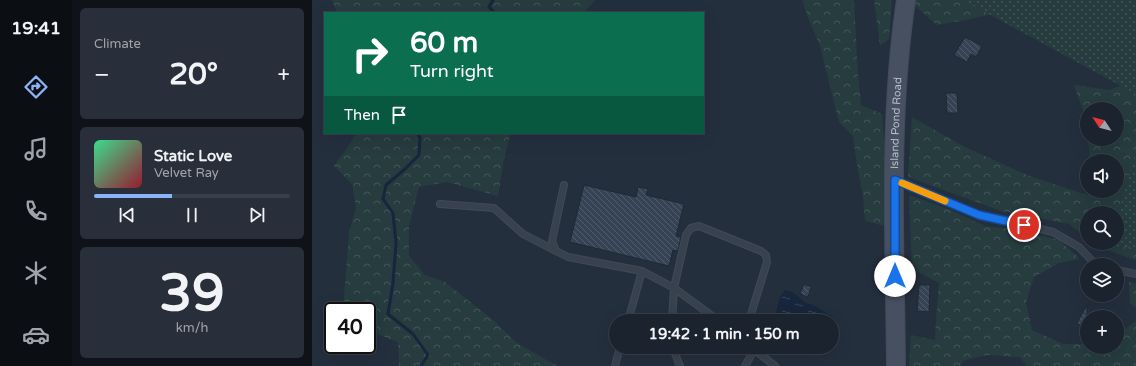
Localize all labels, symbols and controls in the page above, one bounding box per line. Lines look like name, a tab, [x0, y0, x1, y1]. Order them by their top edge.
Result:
text: 19:41	[11, 17, 61, 39]
text: 60 m	[410, 26, 478, 60]
icon: right	[344, 28, 396, 80]
text: Climate	[94, 36, 141, 52]
text: 20°	[169, 56, 218, 93]
text: Turn right	[410, 60, 494, 82]
text: −	[94, 62, 110, 88]
text: +	[278, 62, 290, 88]
icon: directions	[22, 73, 50, 101]
street label: Island Pond Road	[887, 77, 904, 169]
north arrow	[1080, 102, 1124, 146]
map controls	[1080, 102, 1124, 354]
icon: arrive	[388, 104, 410, 126]
text: Then	[344, 106, 380, 124]
icon: music	[22, 135, 50, 163]
text: Static Love	[154, 147, 232, 165]
button: sound	[1080, 154, 1124, 198]
text: Velvet Ray	[154, 165, 219, 181]
icon: phone	[22, 197, 50, 225]
icon: previous	[116, 204, 138, 226]
icon: pause	[181, 204, 203, 226]
icon: next	[246, 204, 268, 226]
button: search	[1080, 206, 1124, 250]
pin	[1007, 208, 1041, 242]
icon: arrive	[1013, 214, 1035, 236]
position arrow	[874, 255, 916, 297]
button: layers	[1080, 258, 1124, 302]
icon: climate	[22, 259, 50, 287]
text: 39	[159, 262, 225, 325]
speed limit sign: 40	[324, 302, 376, 354]
button: +	[1080, 310, 1124, 354]
text: km/h	[176, 320, 208, 336]
icon: car	[22, 321, 50, 349]
text: 19:42 · 1 min · 150 m	[649, 325, 799, 343]

